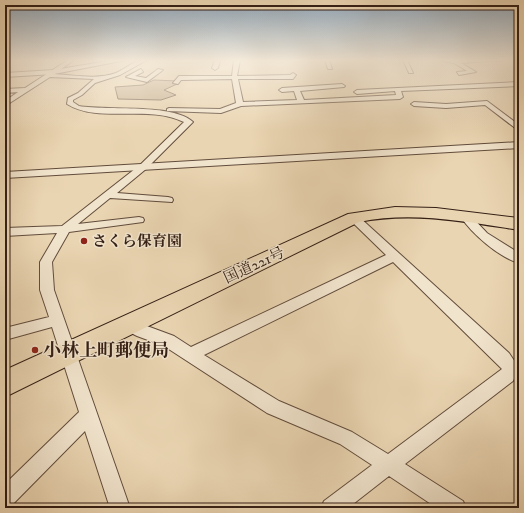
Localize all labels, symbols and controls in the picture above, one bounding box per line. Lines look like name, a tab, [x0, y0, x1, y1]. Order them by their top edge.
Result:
place label: さくら保育園	[92, 232, 182, 251]
marker: さくら保育園	[79, 236, 89, 246]
street label: 国道221号	[221, 243, 288, 288]
place label: 小林上町郵便局	[43, 340, 169, 362]
marker: 小林上町郵便局	[30, 345, 40, 355]

